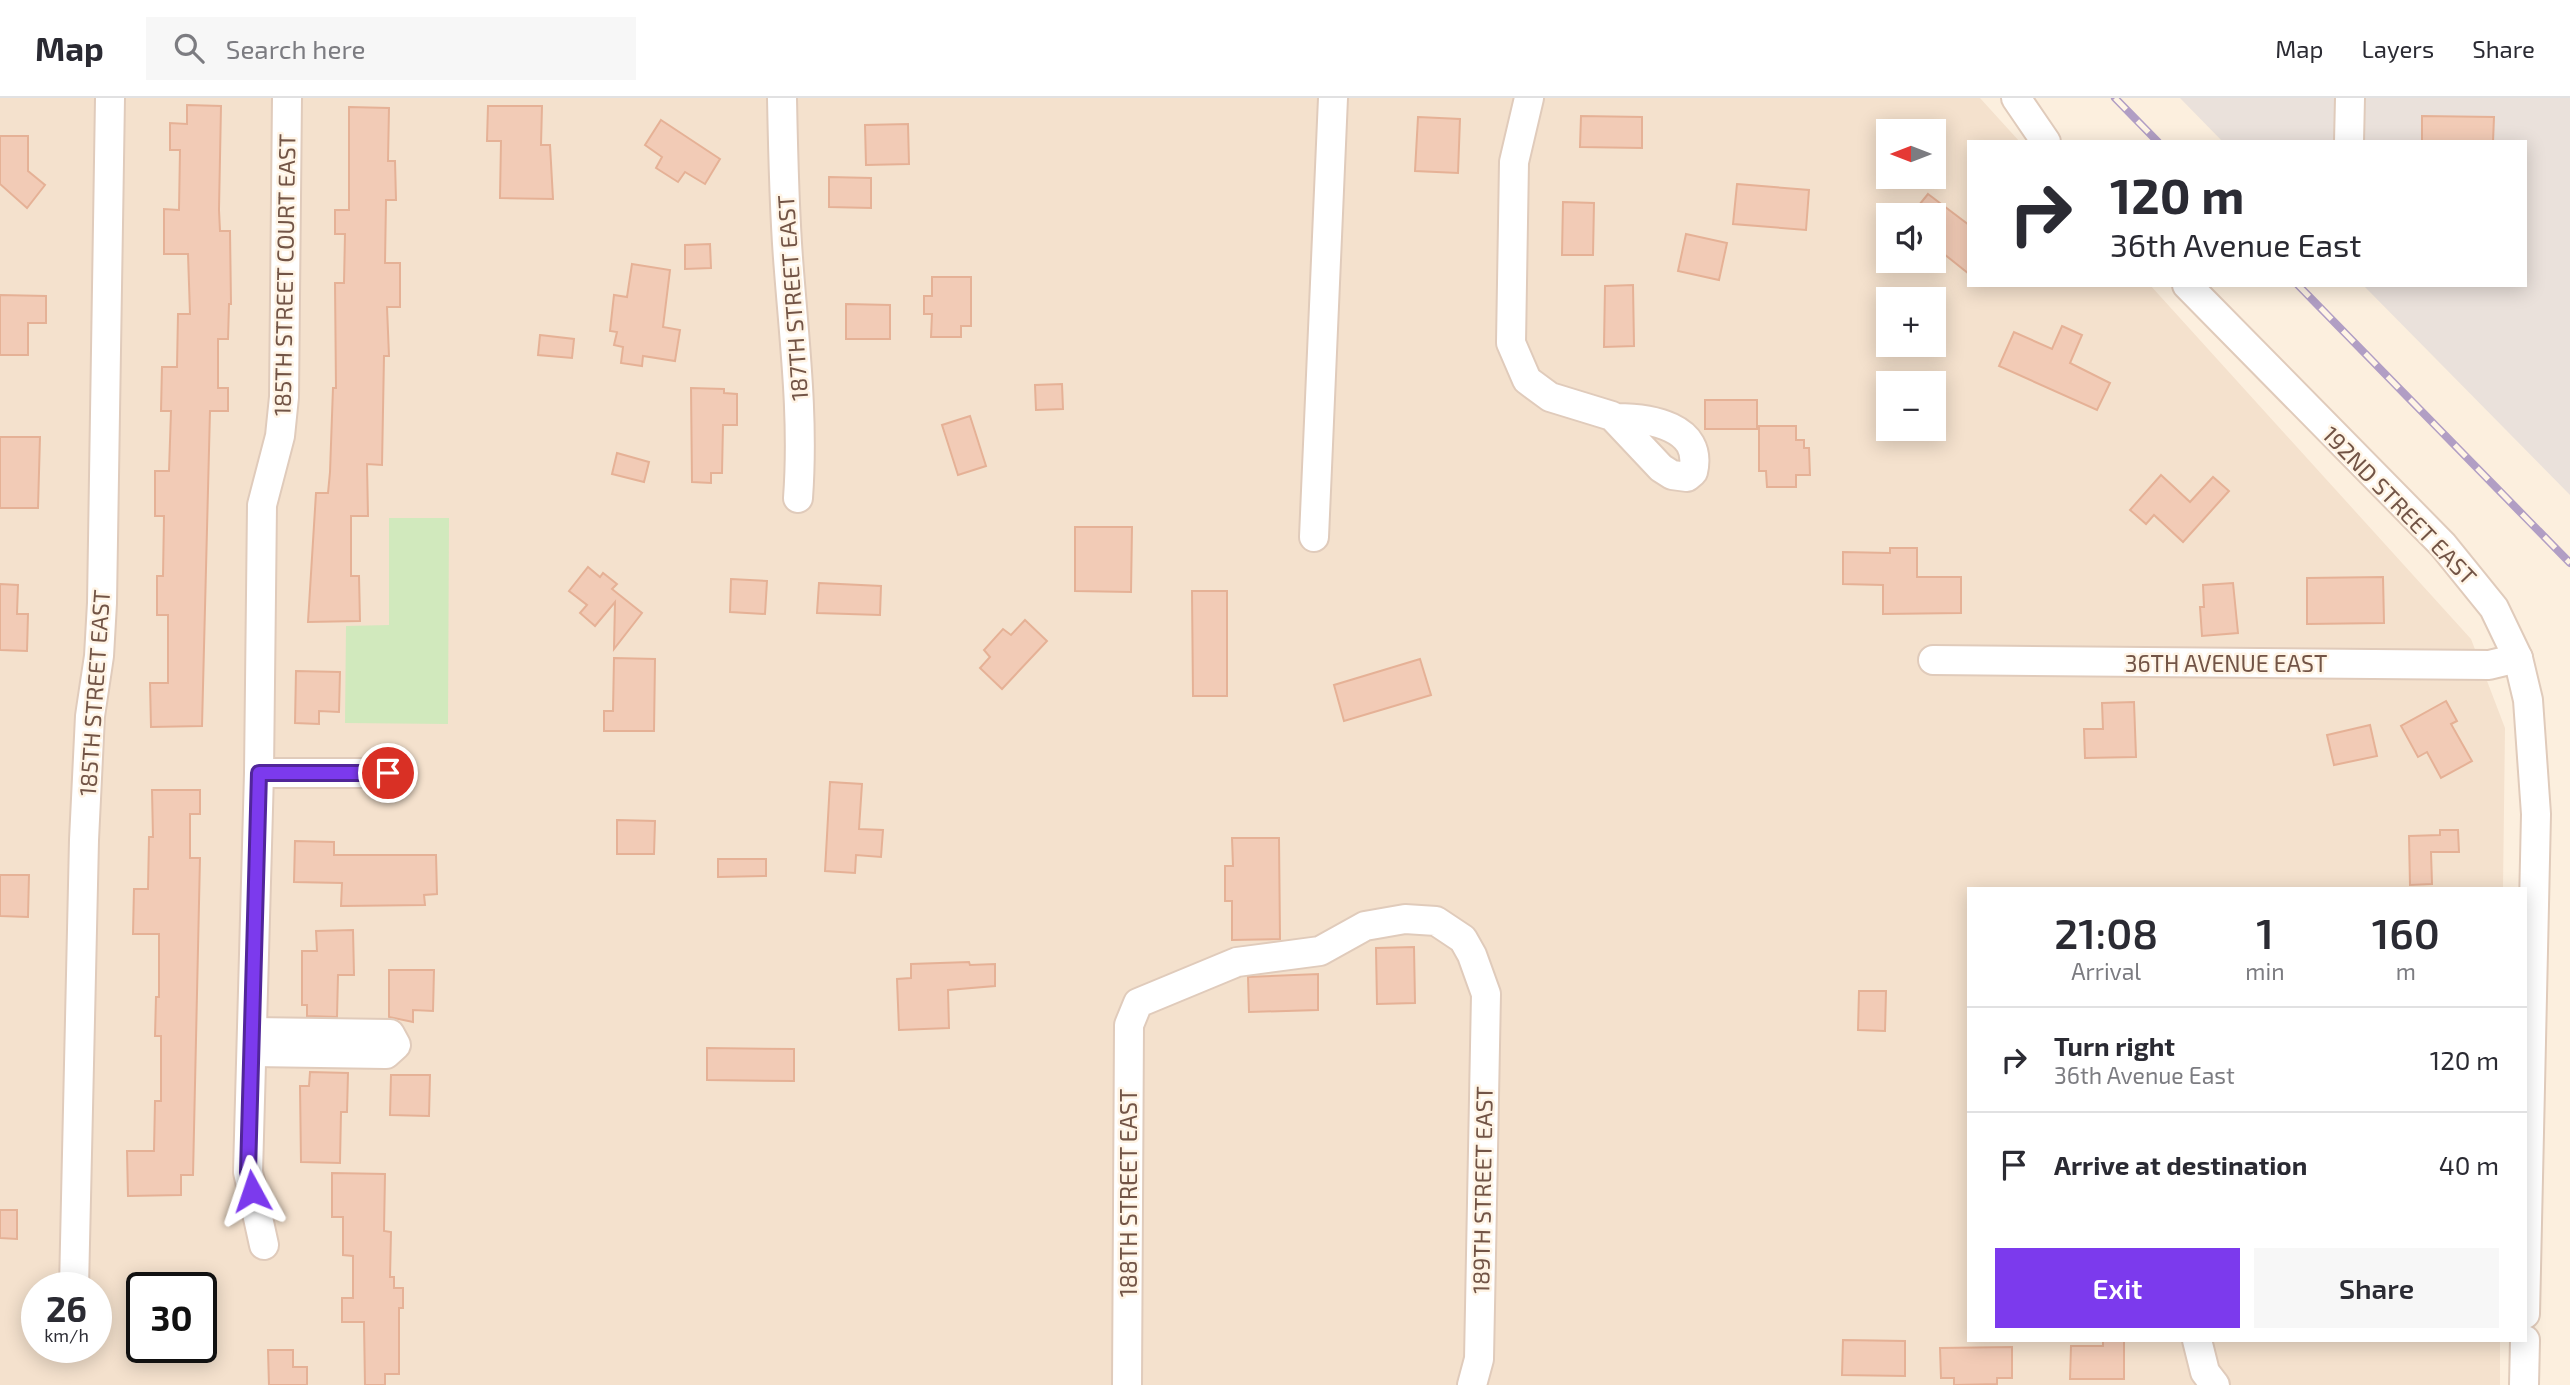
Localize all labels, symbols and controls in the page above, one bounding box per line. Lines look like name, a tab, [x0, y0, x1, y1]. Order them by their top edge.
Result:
search box	[146, 17, 636, 80]
text: Map	[35, 28, 104, 68]
icon: search	[170, 29, 208, 67]
text: Search here	[226, 33, 365, 64]
text: Map	[2275, 34, 2323, 63]
text: Layers	[2361, 34, 2434, 63]
text: Share	[2472, 34, 2535, 63]
north arrow	[1876, 119, 1946, 189]
map controls	[1876, 119, 1946, 441]
street label: 185TH STREET COURT EAST	[268, 134, 300, 416]
text: 120 m	[2110, 165, 2244, 224]
icon: right	[1995, 168, 2086, 259]
street label: 187TH STREET EAST	[771, 194, 813, 402]
button: sound	[1876, 203, 1946, 273]
text: 36th Avenue East	[2110, 225, 2362, 263]
button: +	[1876, 287, 1946, 357]
button: −	[1876, 371, 1946, 441]
street label: 192ND STREET EAST	[2317, 420, 2483, 590]
street label: 185TH STREET EAST	[73, 589, 115, 797]
street label: 36TH AVENUE EAST	[2125, 649, 2327, 677]
pin	[358, 743, 418, 803]
icon: arrive	[369, 754, 407, 792]
text: 21:08	[2054, 907, 2158, 957]
text: 1	[2256, 907, 2274, 957]
text: 160	[2372, 907, 2440, 957]
text: Arrival	[2071, 957, 2141, 985]
text: min	[2245, 957, 2285, 985]
text: m	[2396, 957, 2416, 985]
text: Turn right	[2054, 1030, 2175, 1061]
icon: right	[1995, 1041, 2033, 1079]
text: 120 m	[2430, 1044, 2499, 1075]
text: 36th Avenue East	[2054, 1061, 2235, 1089]
street label: 189TH STREET EAST	[1466, 1086, 1498, 1294]
street label: 188TH STREET EAST	[1114, 1089, 1142, 1297]
icon: arrive	[1995, 1146, 2033, 1184]
text: Arrive at destination	[2054, 1149, 2307, 1180]
text: 40 m	[2439, 1149, 2499, 1180]
position arrow	[215, 1154, 289, 1228]
button: Exit	[1995, 1248, 2240, 1328]
button: Share	[2254, 1248, 2499, 1328]
speed limit sign: 30	[126, 1272, 217, 1363]
text: 26	[46, 1287, 87, 1329]
text: km/h	[44, 1324, 89, 1346]

